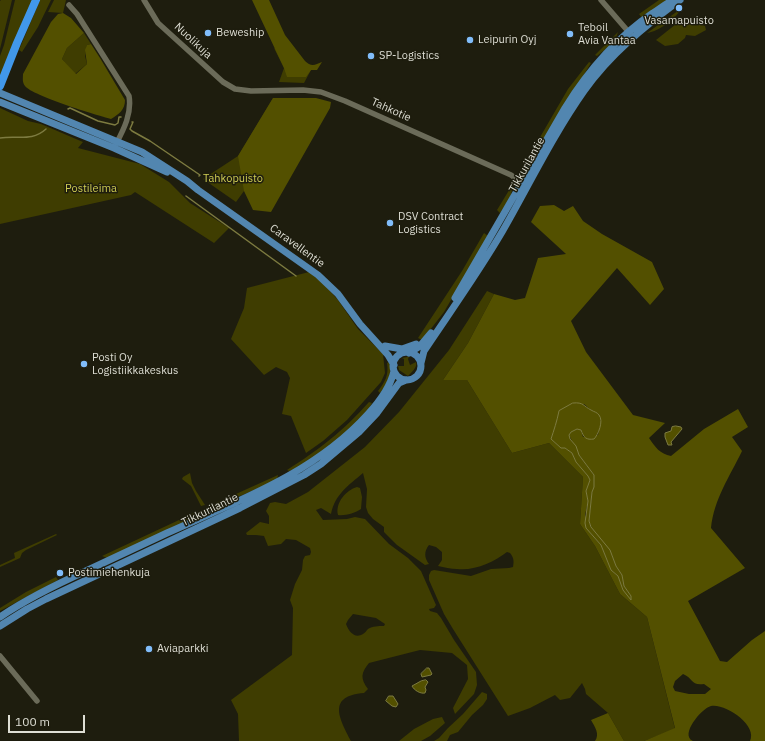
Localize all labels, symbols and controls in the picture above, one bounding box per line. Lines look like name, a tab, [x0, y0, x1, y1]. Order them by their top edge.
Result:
marker: Vasamapuisto	[674, 3, 684, 13]
place label: Vasamapuisto	[644, 14, 714, 28]
street label: Nuolikuja	[171, 20, 215, 62]
place label: Teboil Avia Vantaa	[578, 21, 636, 47]
place label: Beweship	[216, 26, 264, 40]
marker: Beweship	[203, 28, 213, 38]
marker: Teboil Avia Vantaa	[565, 29, 575, 39]
place label: Leipurin Oyj	[478, 33, 536, 47]
marker: Leipurin Oyj	[465, 35, 475, 45]
place label: SP-Logistics	[379, 49, 439, 63]
marker: SP-Logistics	[366, 51, 376, 61]
street label: Tahkotie	[369, 95, 413, 125]
street label: Tikkurilantie	[506, 135, 548, 195]
park label: Tahkopuisto	[203, 172, 263, 186]
park label: Postileima	[65, 182, 117, 196]
place label: DSV Contract Logistics	[398, 210, 463, 236]
marker: DSV Contract Logistics	[385, 218, 395, 228]
street label: Caravellentie	[267, 222, 327, 270]
place label: Posti Oy Logistiikkakeskus	[92, 351, 178, 377]
marker: Posti Oy Logistiikkakeskus	[79, 359, 89, 369]
street label: Tikkurilantie	[180, 491, 240, 529]
place label: Postimiehenkuja	[68, 566, 150, 580]
marker: Postimiehenkuja	[55, 568, 65, 578]
place label: Aviaparkki	[157, 642, 209, 656]
marker: Aviaparkki	[144, 644, 154, 654]
scale bar	[10, 707, 87, 733]
text: 100 m	[15, 714, 50, 729]

